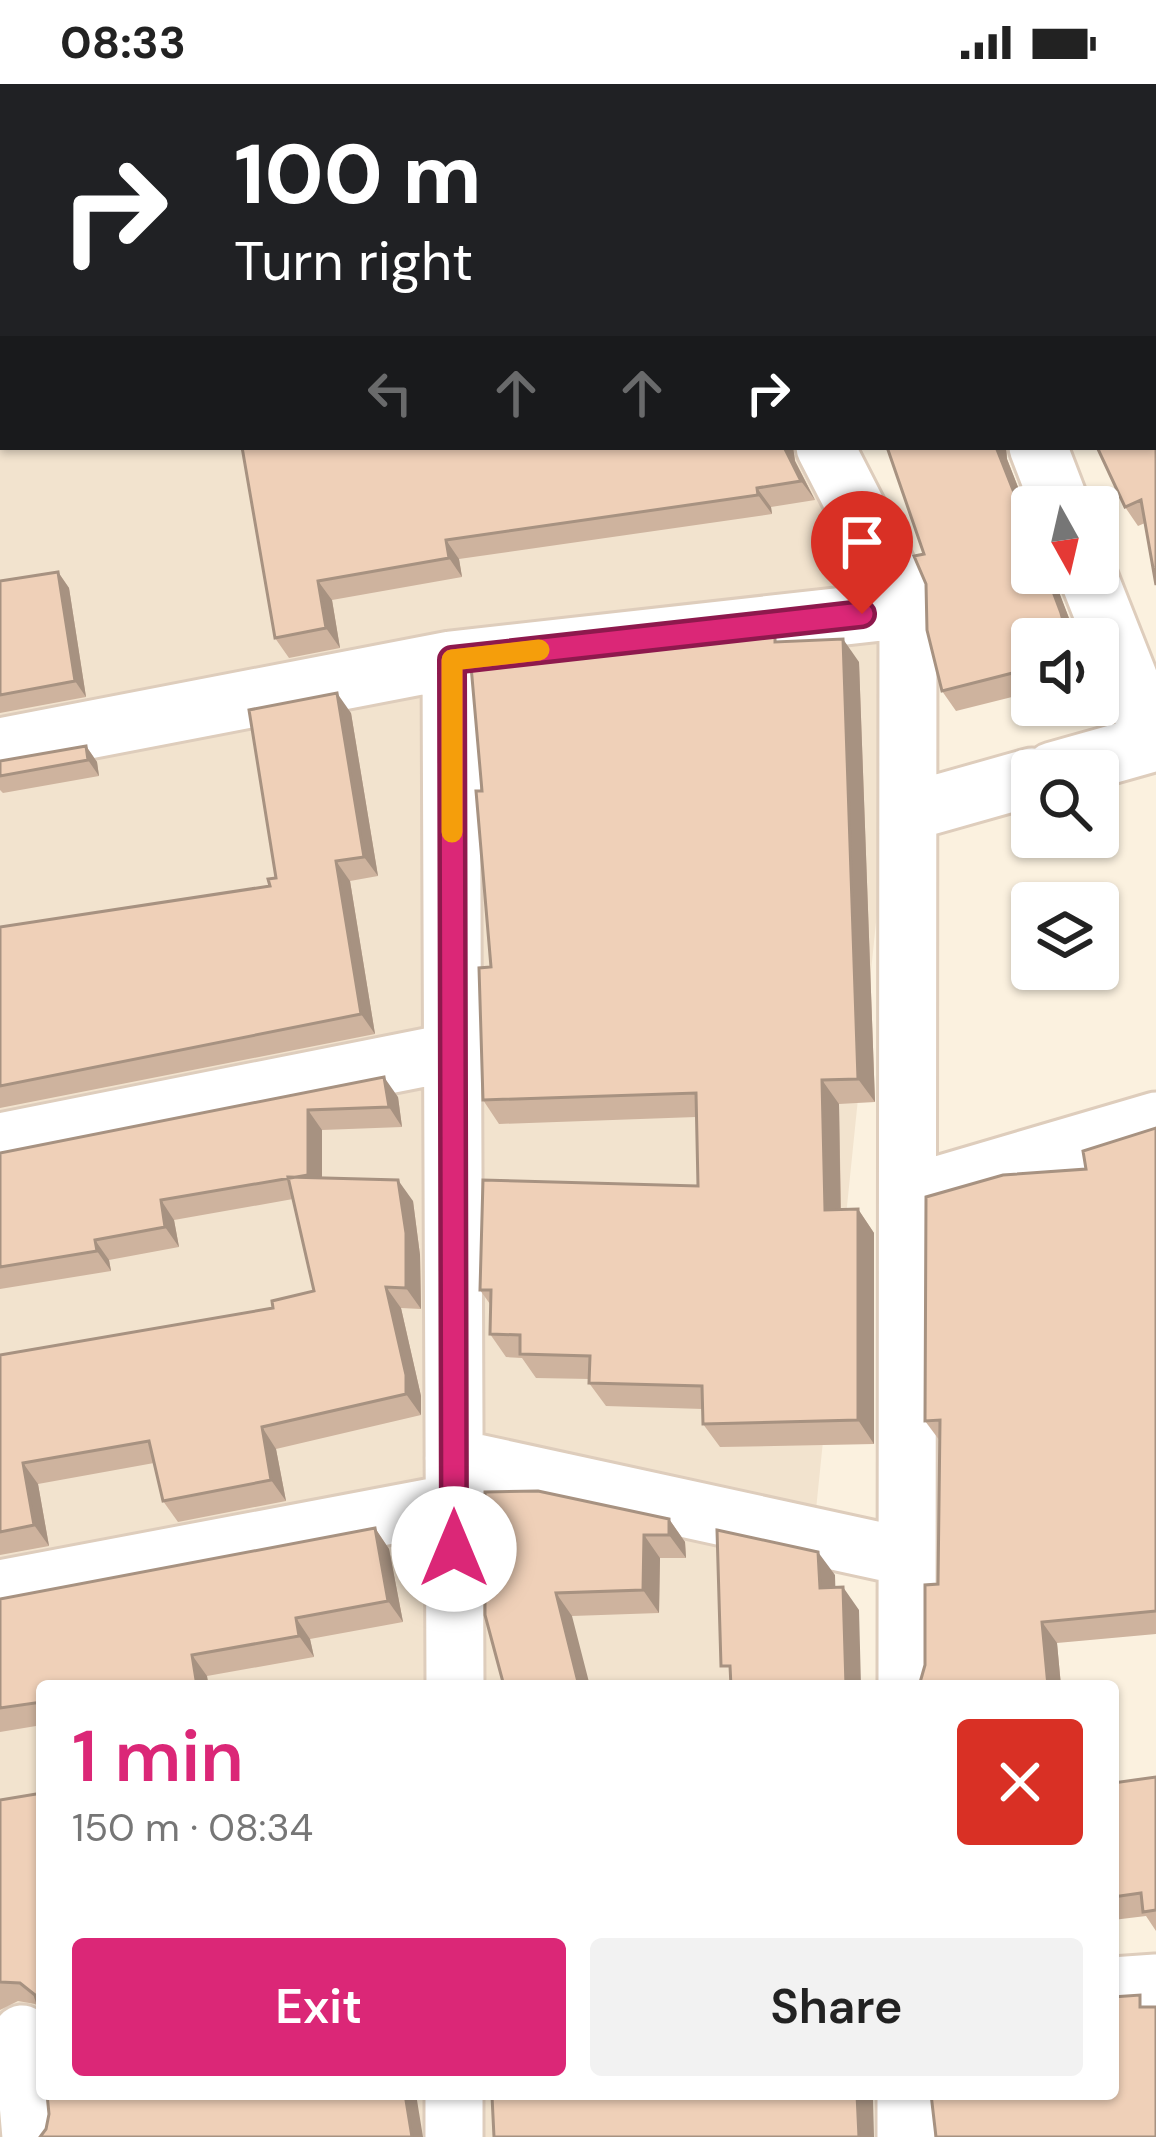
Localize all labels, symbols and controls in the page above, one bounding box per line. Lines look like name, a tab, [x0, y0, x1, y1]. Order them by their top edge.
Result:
text: 08:33	[60, 13, 186, 72]
text: 100 m	[234, 120, 482, 229]
icon: right	[36, 132, 192, 288]
text: Turn right	[234, 226, 473, 297]
icon: left	[357, 360, 423, 426]
icon: ahead	[483, 360, 549, 426]
icon: ahead	[609, 360, 675, 426]
icon: right	[735, 360, 801, 426]
north arrow	[1011, 486, 1119, 594]
map controls	[1011, 486, 1119, 990]
pin	[811, 491, 913, 614]
icon: arrive	[829, 509, 895, 575]
button: sound	[1011, 618, 1119, 726]
button: search	[1011, 750, 1119, 858]
button: layers	[1011, 882, 1119, 990]
position arrow	[391, 1486, 517, 1612]
text: 1 min	[72, 1710, 244, 1803]
button: close	[957, 1719, 1083, 1845]
text: 150 m · 08:34	[72, 1802, 313, 1853]
button: Exit	[72, 1938, 566, 2076]
button: Share	[590, 1938, 1083, 2076]

